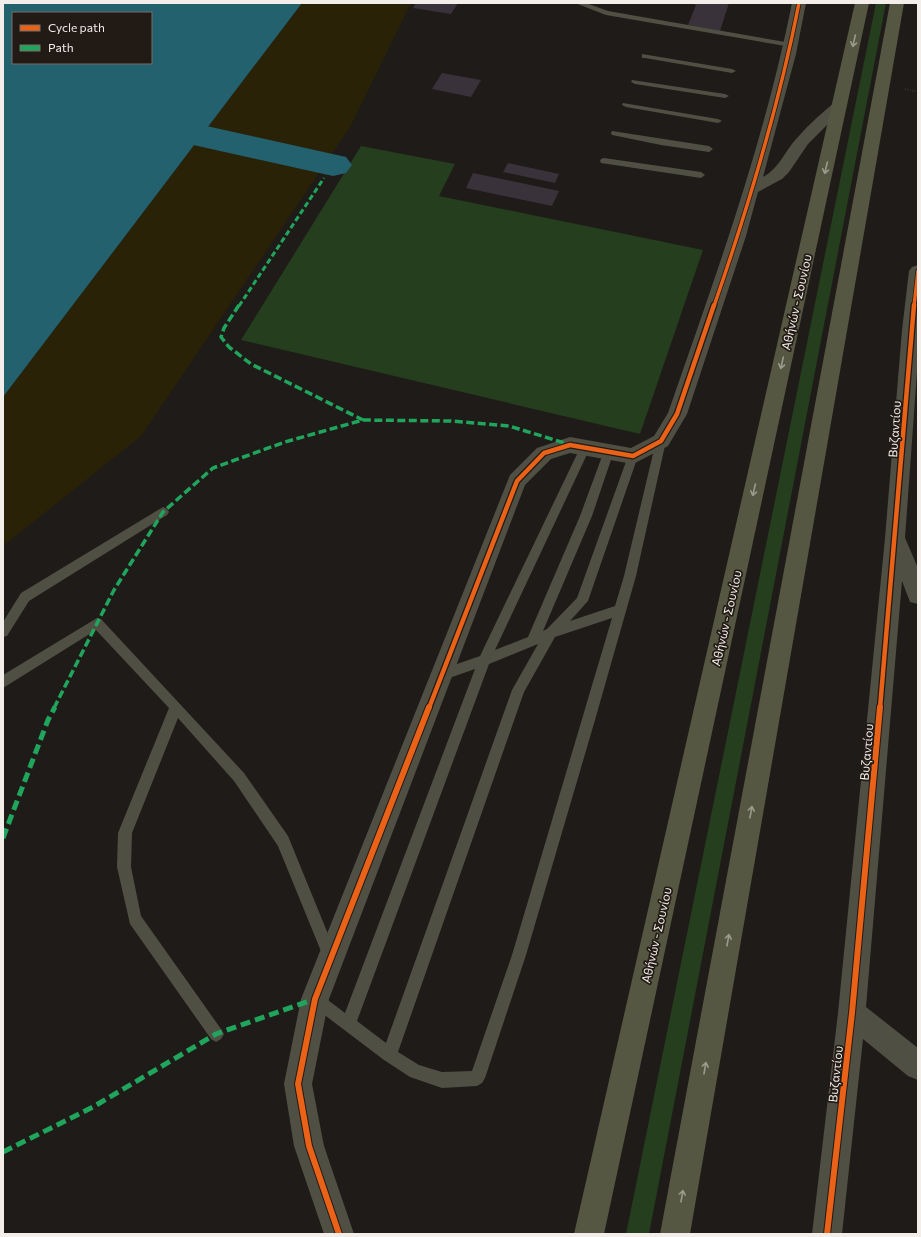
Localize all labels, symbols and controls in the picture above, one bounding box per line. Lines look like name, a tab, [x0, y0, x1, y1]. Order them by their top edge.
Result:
legend	[12, 12, 152, 64]
text: Cycle path	[48, 20, 105, 34]
one-way arrow	[849, 34, 857, 47]
text: Path	[48, 40, 74, 54]
one-way arrow	[821, 161, 829, 174]
street label: Αθήνών - Σουνίου	[778, 253, 814, 351]
one-way arrow	[778, 356, 786, 369]
street label: Βυζαντίου	[885, 400, 903, 458]
one-way arrow	[750, 483, 758, 496]
street label: Αθήνών - Σουνίου	[708, 569, 744, 667]
street label: Βυζαντίου	[857, 723, 875, 781]
one-way arrow	[747, 806, 755, 819]
street label: Αθήνών - Σουνίου	[638, 886, 674, 984]
one-way arrow	[724, 934, 732, 947]
street label: Βυζαντίου	[825, 1045, 845, 1103]
one-way arrow	[701, 1062, 709, 1075]
one-way arrow	[678, 1190, 686, 1203]

